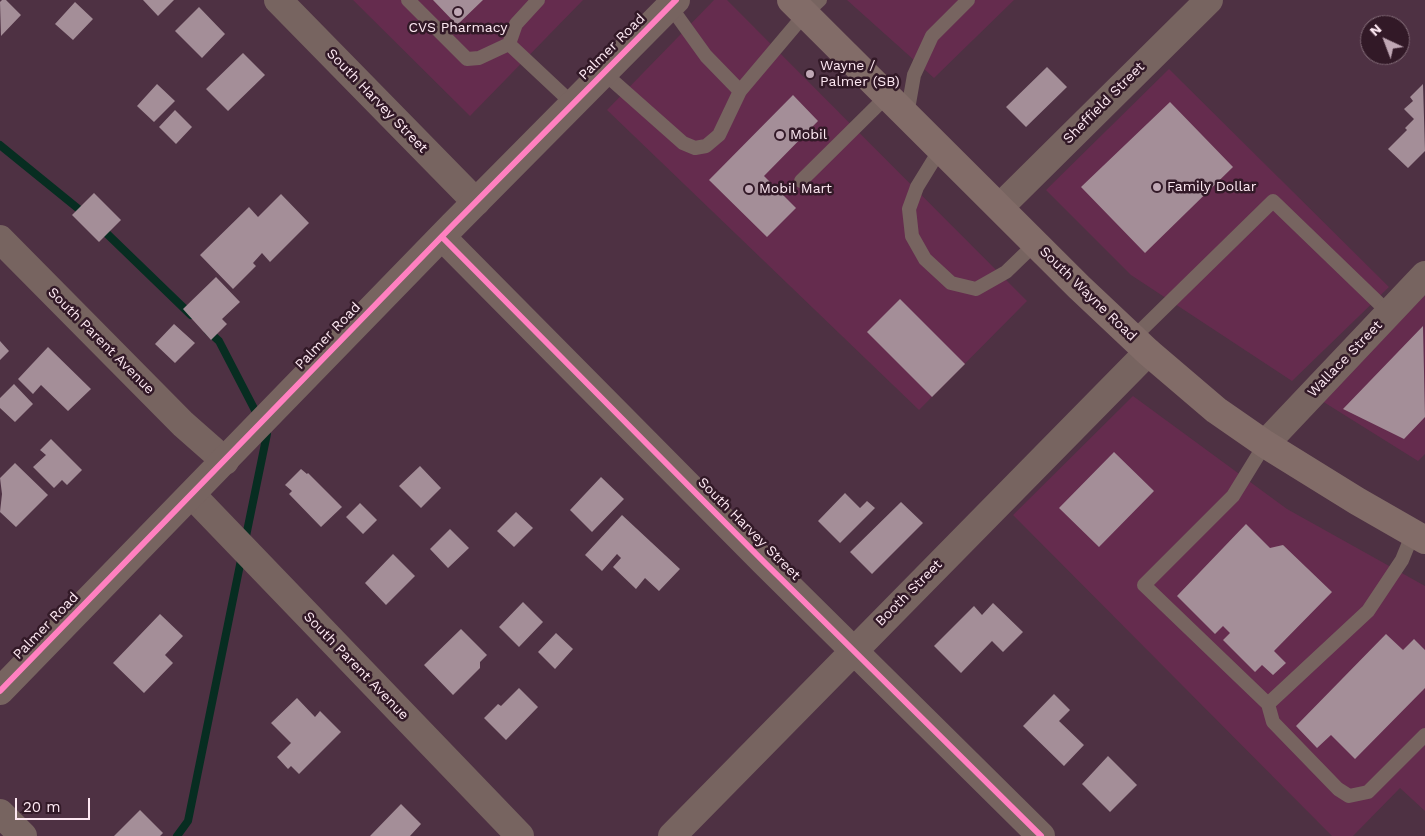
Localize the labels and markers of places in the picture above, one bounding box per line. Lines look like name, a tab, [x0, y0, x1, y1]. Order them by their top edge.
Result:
marker: CVS Pharmacy	[452, 6, 464, 18]
place label: CVS Pharmacy	[408, 20, 508, 36]
place label: Wayne / Palmer (SB)	[820, 58, 900, 90]
marker: Wayne / Palmer (SB)	[804, 68, 816, 80]
place label: Mobil	[790, 127, 827, 143]
marker: Mobil	[774, 129, 786, 141]
place label: Family Dollar	[1167, 179, 1256, 195]
place label: Mobil Mart	[759, 181, 832, 197]
marker: Family Dollar	[1151, 181, 1163, 193]
marker: Mobil Mart	[743, 183, 755, 195]

